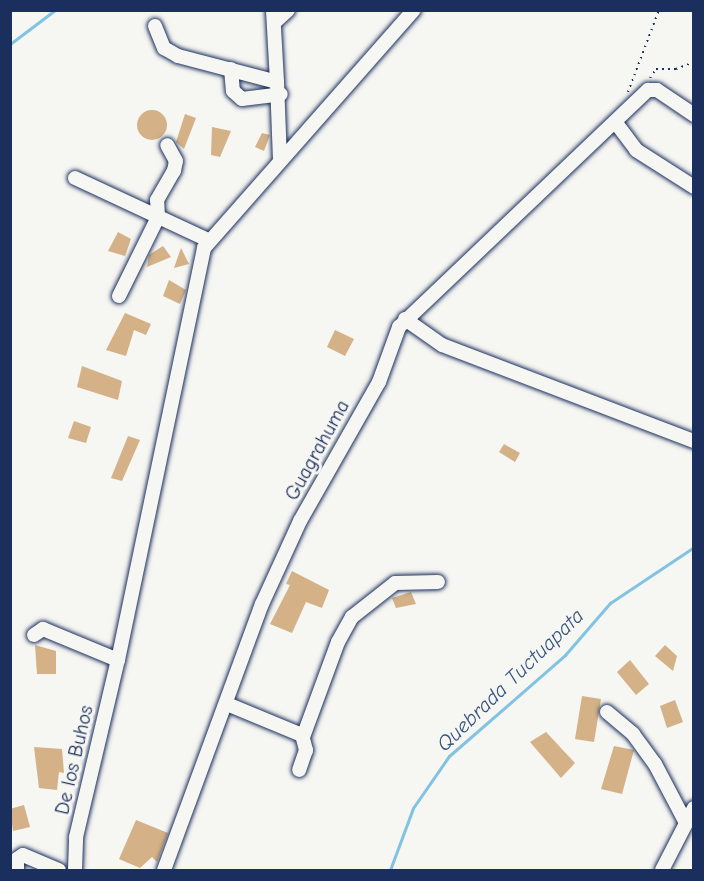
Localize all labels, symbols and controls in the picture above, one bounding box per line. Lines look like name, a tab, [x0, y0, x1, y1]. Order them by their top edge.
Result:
street label: Guagrahuma	[280, 396, 354, 504]
water label: Quebrada Tuctuapata	[431, 603, 589, 757]
street label: De los Buhos	[50, 703, 98, 817]

